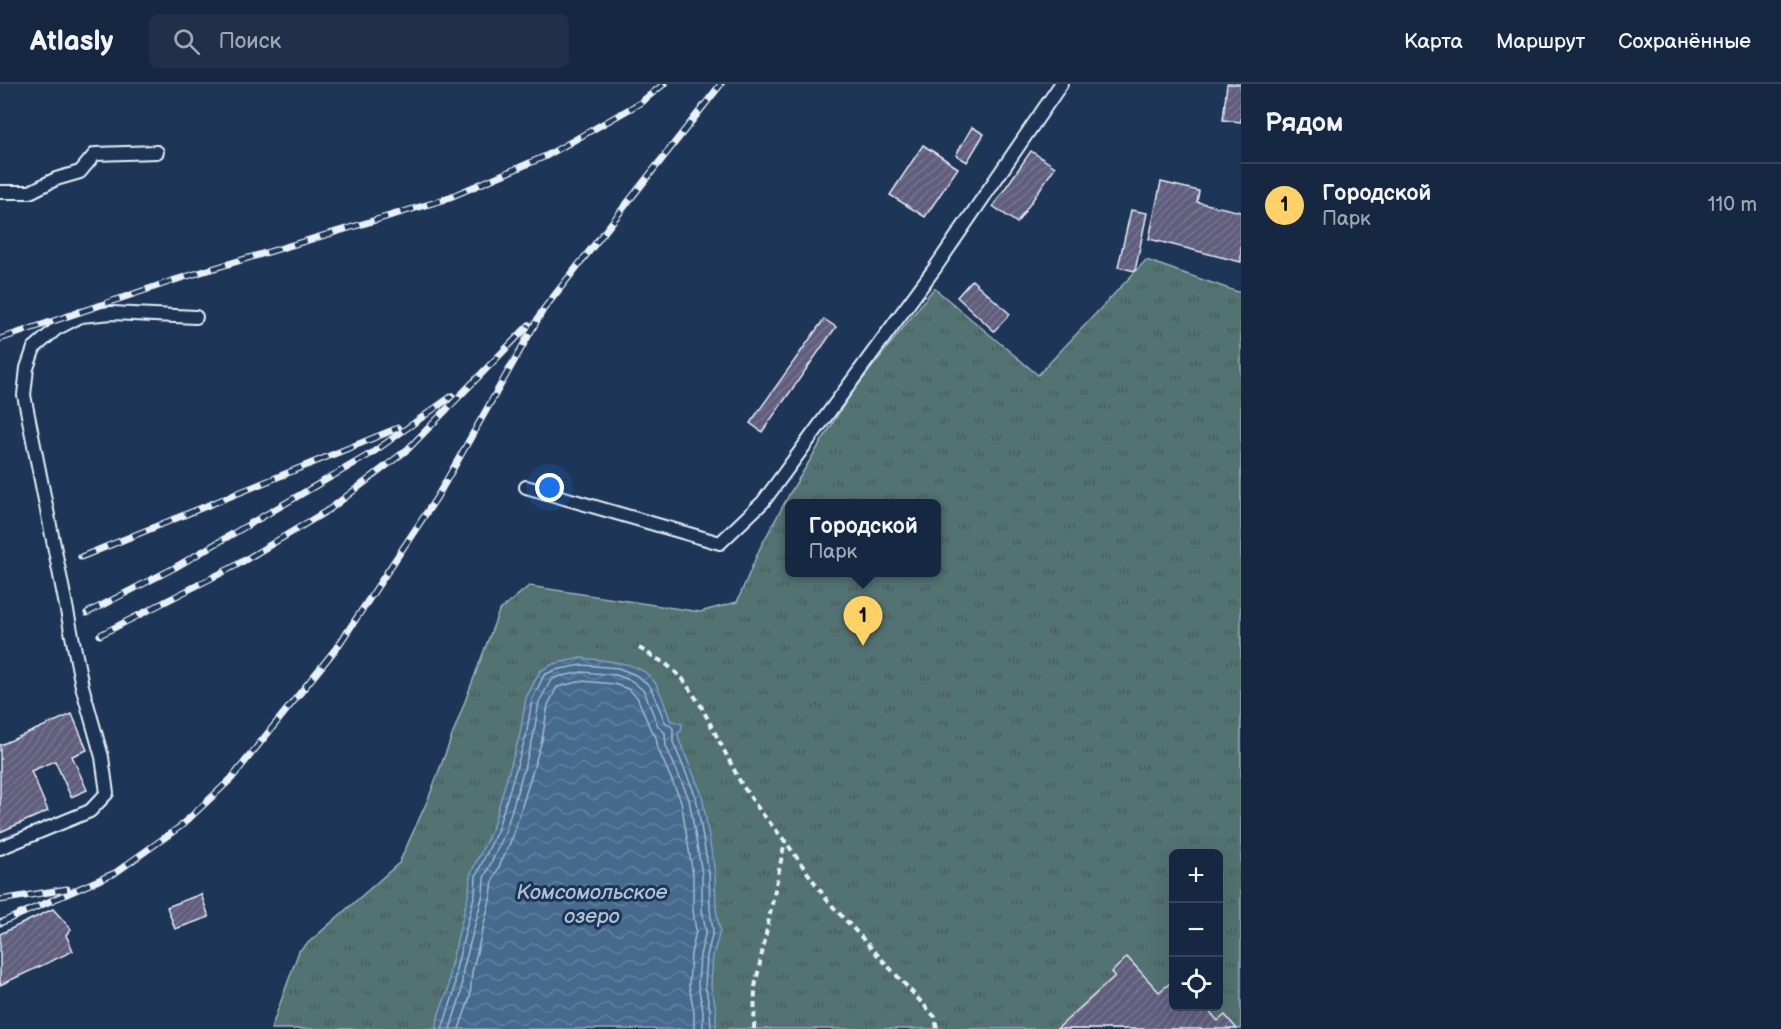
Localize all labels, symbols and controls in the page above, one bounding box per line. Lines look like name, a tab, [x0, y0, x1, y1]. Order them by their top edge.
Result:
search box	[149, 14, 569, 68]
text: Atlasly	[30, 25, 113, 58]
icon: search	[170, 25, 203, 58]
text: Поиск	[218, 28, 281, 55]
text: Карта	[1404, 29, 1463, 54]
text: Маршрут	[1496, 29, 1585, 54]
text: Сохранённые	[1618, 29, 1751, 54]
text: Рядом	[1265, 108, 1343, 139]
text: Городской	[1322, 180, 1431, 207]
text: 1	[1280, 193, 1289, 217]
text: 110 m	[1708, 193, 1757, 217]
text: Парк	[1322, 207, 1371, 231]
your location	[535, 473, 564, 502]
popup	[785, 499, 941, 577]
text: Городской	[808, 513, 918, 540]
text: Парк	[808, 540, 857, 564]
pin: 1	[844, 596, 882, 646]
map controls	[1169, 849, 1223, 1011]
button: +	[1169, 849, 1223, 903]
water label: Комсомольское озеро	[517, 880, 668, 929]
button: −	[1169, 903, 1223, 957]
button: locate	[1169, 957, 1223, 1011]

